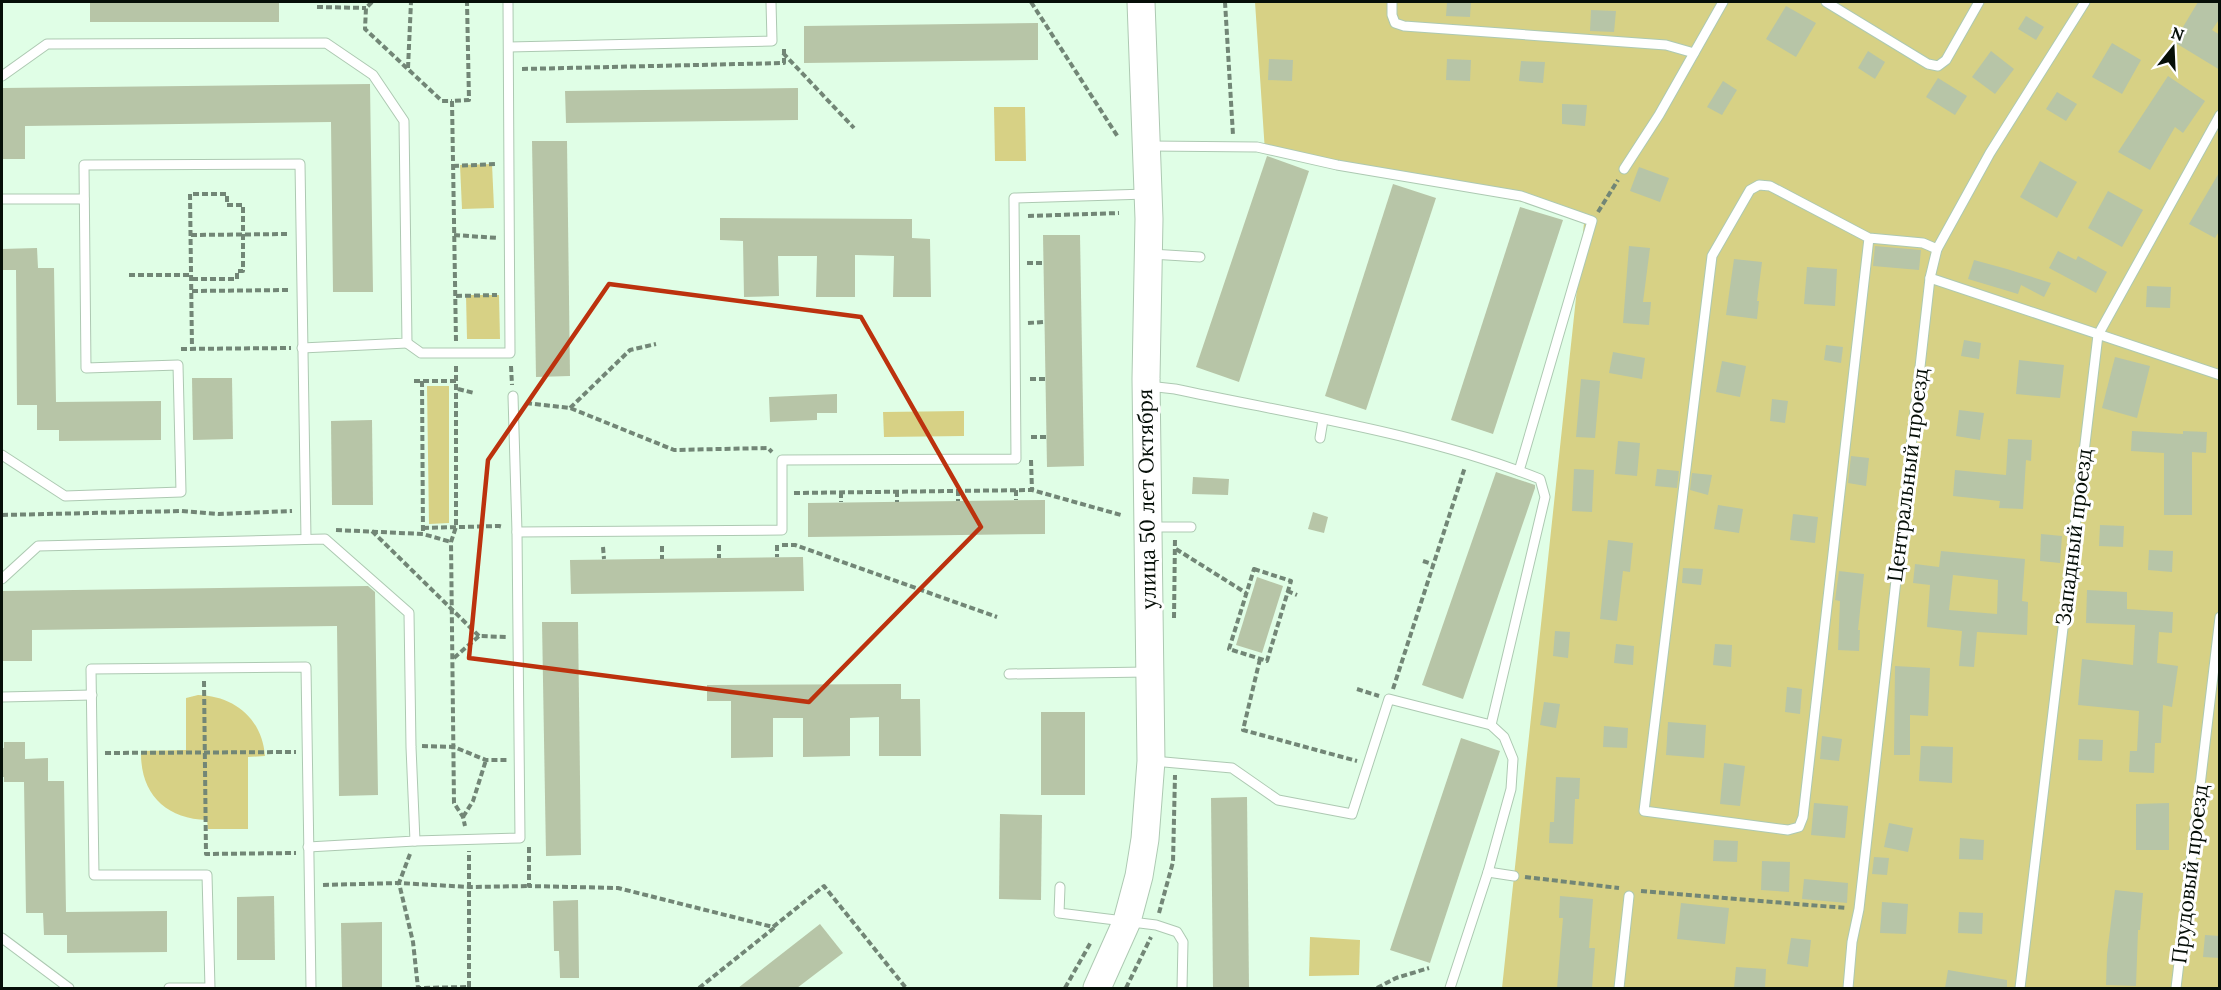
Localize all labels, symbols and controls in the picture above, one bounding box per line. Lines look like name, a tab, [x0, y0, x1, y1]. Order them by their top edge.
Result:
north arrow	[2143, 18, 2203, 78]
text: N	[2169, 22, 2187, 45]
street label: Центральный проезд	[1881, 366, 1934, 584]
street label: улица 50 лет Октября	[1131, 388, 1162, 610]
street label: Западный проезд	[2049, 447, 2098, 627]
street label: Прудовый проезд	[2165, 783, 2214, 965]

